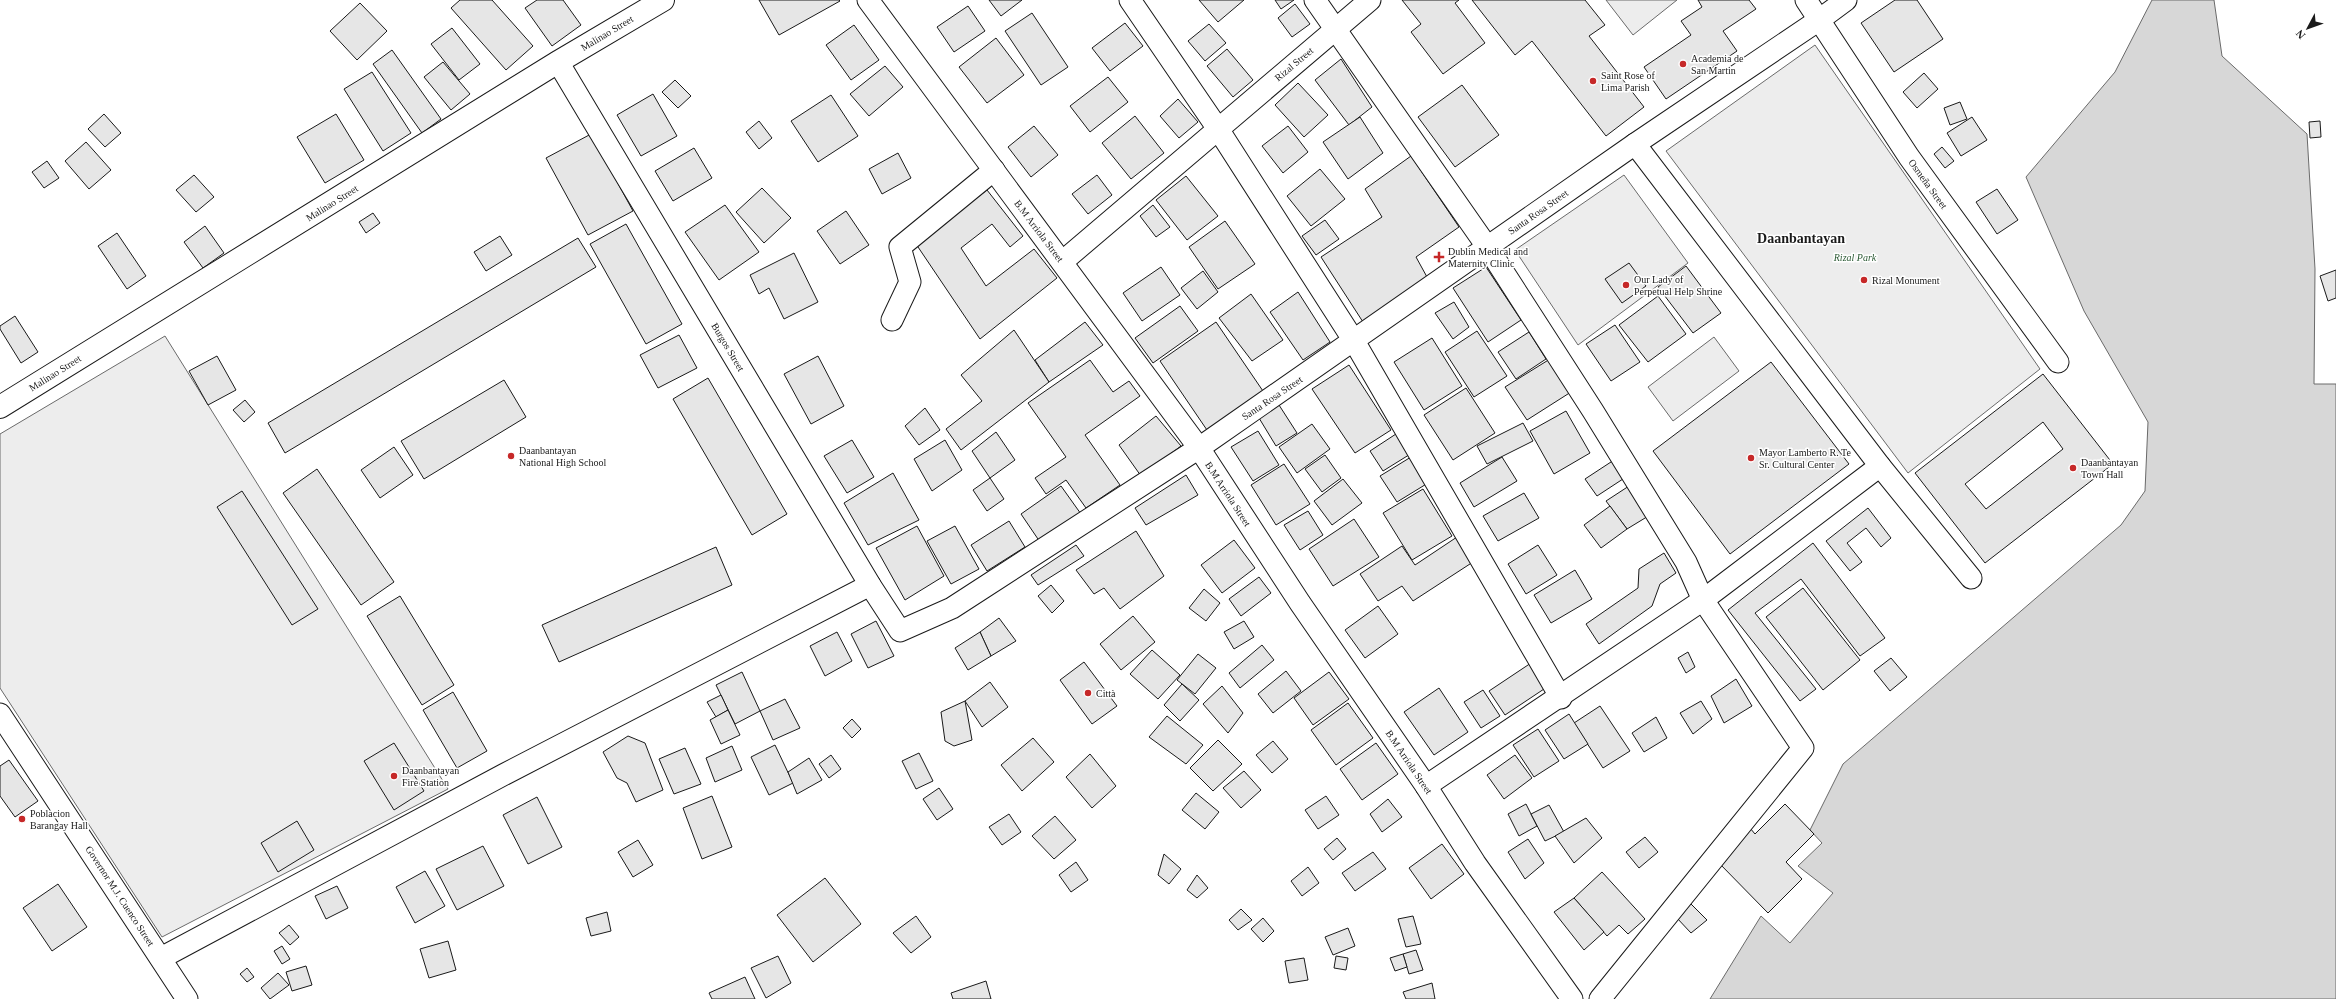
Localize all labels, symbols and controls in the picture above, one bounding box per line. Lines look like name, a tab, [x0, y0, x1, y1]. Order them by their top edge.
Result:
north arrow	[2288, 8, 2328, 48]
street label: Malinao Street	[579, 13, 635, 53]
text: N	[2293, 28, 2308, 41]
street label: Rizal Street	[1272, 45, 1316, 83]
place label: Academia de San Martin	[1691, 53, 1744, 76]
marker: Academia de San Martin	[1678, 59, 1688, 69]
place label: Saint Rose of Lima Parish	[1601, 70, 1656, 93]
marker: Saint Rose of Lima Parish	[1588, 76, 1598, 86]
street label: Osmeña Street	[1906, 157, 1950, 211]
street label: Malinao Street	[304, 183, 360, 223]
street label: Santa Rosa Street	[1506, 187, 1570, 237]
street label: B.M Arriola Street	[1012, 198, 1066, 264]
district label: Daanbantayan	[1757, 231, 1845, 246]
place label: Dublin Medical and Maternity Clinic	[1448, 246, 1528, 269]
marker: Dublin Medical and Maternity Clinic	[1433, 251, 1445, 263]
park label: Rizal Park	[1833, 252, 1877, 263]
place label: Our Lady of Perpetual Help Shrine	[1634, 274, 1723, 297]
marker: Rizal Monument	[1859, 275, 1869, 285]
place label: Rizal Monument	[1872, 275, 1940, 286]
marker: Our Lady of Perpetual Help Shrine	[1621, 280, 1631, 290]
street label: Burgos Street	[709, 321, 747, 373]
street label: Malinao Street	[27, 353, 83, 393]
street label: Santa Rosa Street	[1240, 374, 1304, 422]
place label: Daanbantayan National High School	[519, 445, 606, 468]
place label: Mayor Lamberto R. Te Sr. Cultural Center	[1759, 447, 1851, 470]
marker: Daanbantayan National High School	[506, 451, 516, 461]
marker: Mayor Lamberto R. Te Sr. Cultural Center	[1746, 453, 1756, 463]
place label: Daanbantayan Town Hall	[2081, 457, 2138, 480]
street label: B.M Arriola Street	[1203, 460, 1253, 529]
marker: Daanbantayan Town Hall	[2068, 463, 2078, 473]
marker: Città	[1083, 688, 1093, 698]
place label: Città	[1096, 688, 1116, 699]
street label: B.M Arriola Street	[1384, 728, 1435, 796]
place label: Daanbantayan Fire Station	[402, 765, 459, 788]
marker: Daanbantayan Fire Station	[389, 771, 399, 781]
place label: Poblacion Barangay Hall	[30, 808, 88, 831]
marker: Poblacion Barangay Hall	[17, 814, 27, 824]
street label: Governor M.J. Cuenco Street	[83, 844, 157, 948]

